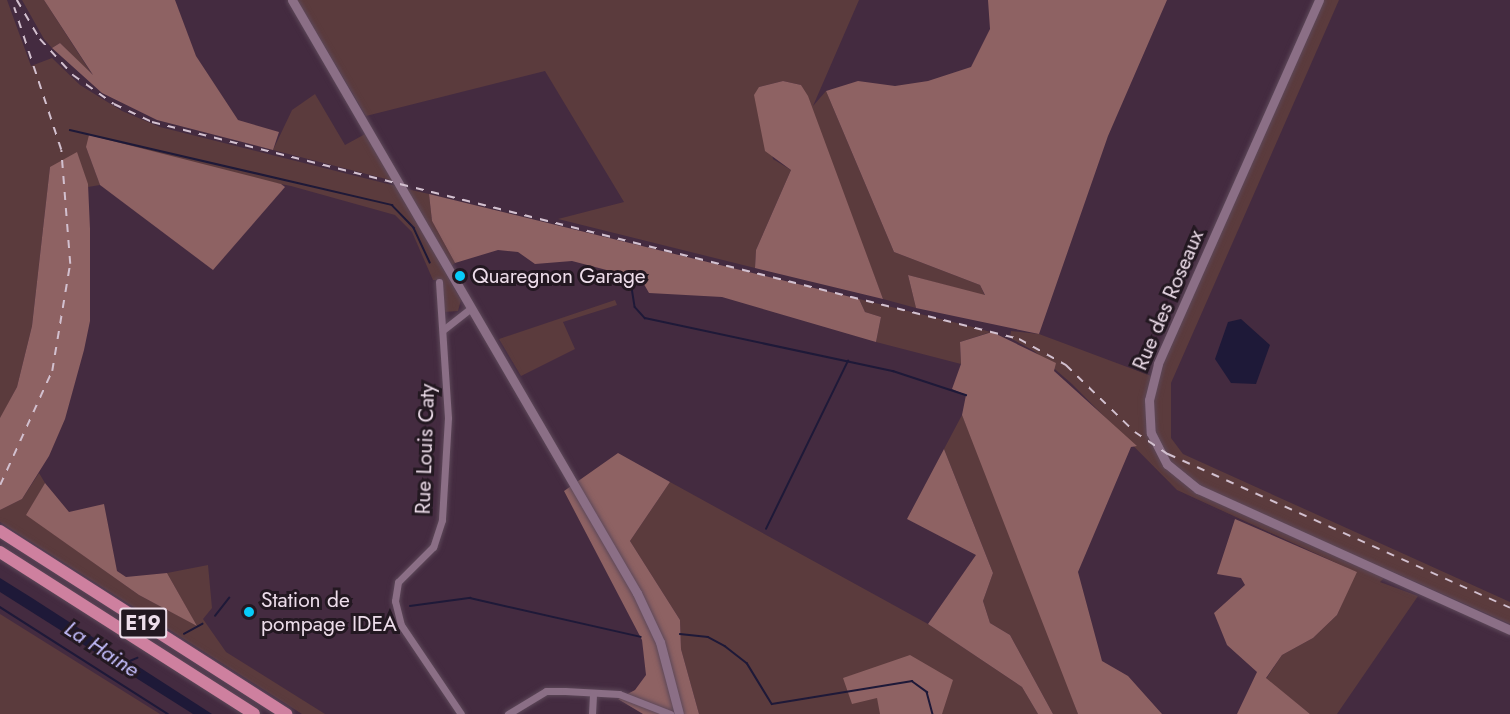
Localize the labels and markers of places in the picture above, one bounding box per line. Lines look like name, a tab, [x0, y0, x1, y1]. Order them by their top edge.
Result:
place label: Quaregnon Garage	[472, 263, 646, 289]
marker: Quaregnon Garage	[453, 269, 467, 283]
place label: Station de pompage IDEA	[261, 587, 397, 637]
marker: Station de pompage IDEA	[242, 605, 256, 619]

